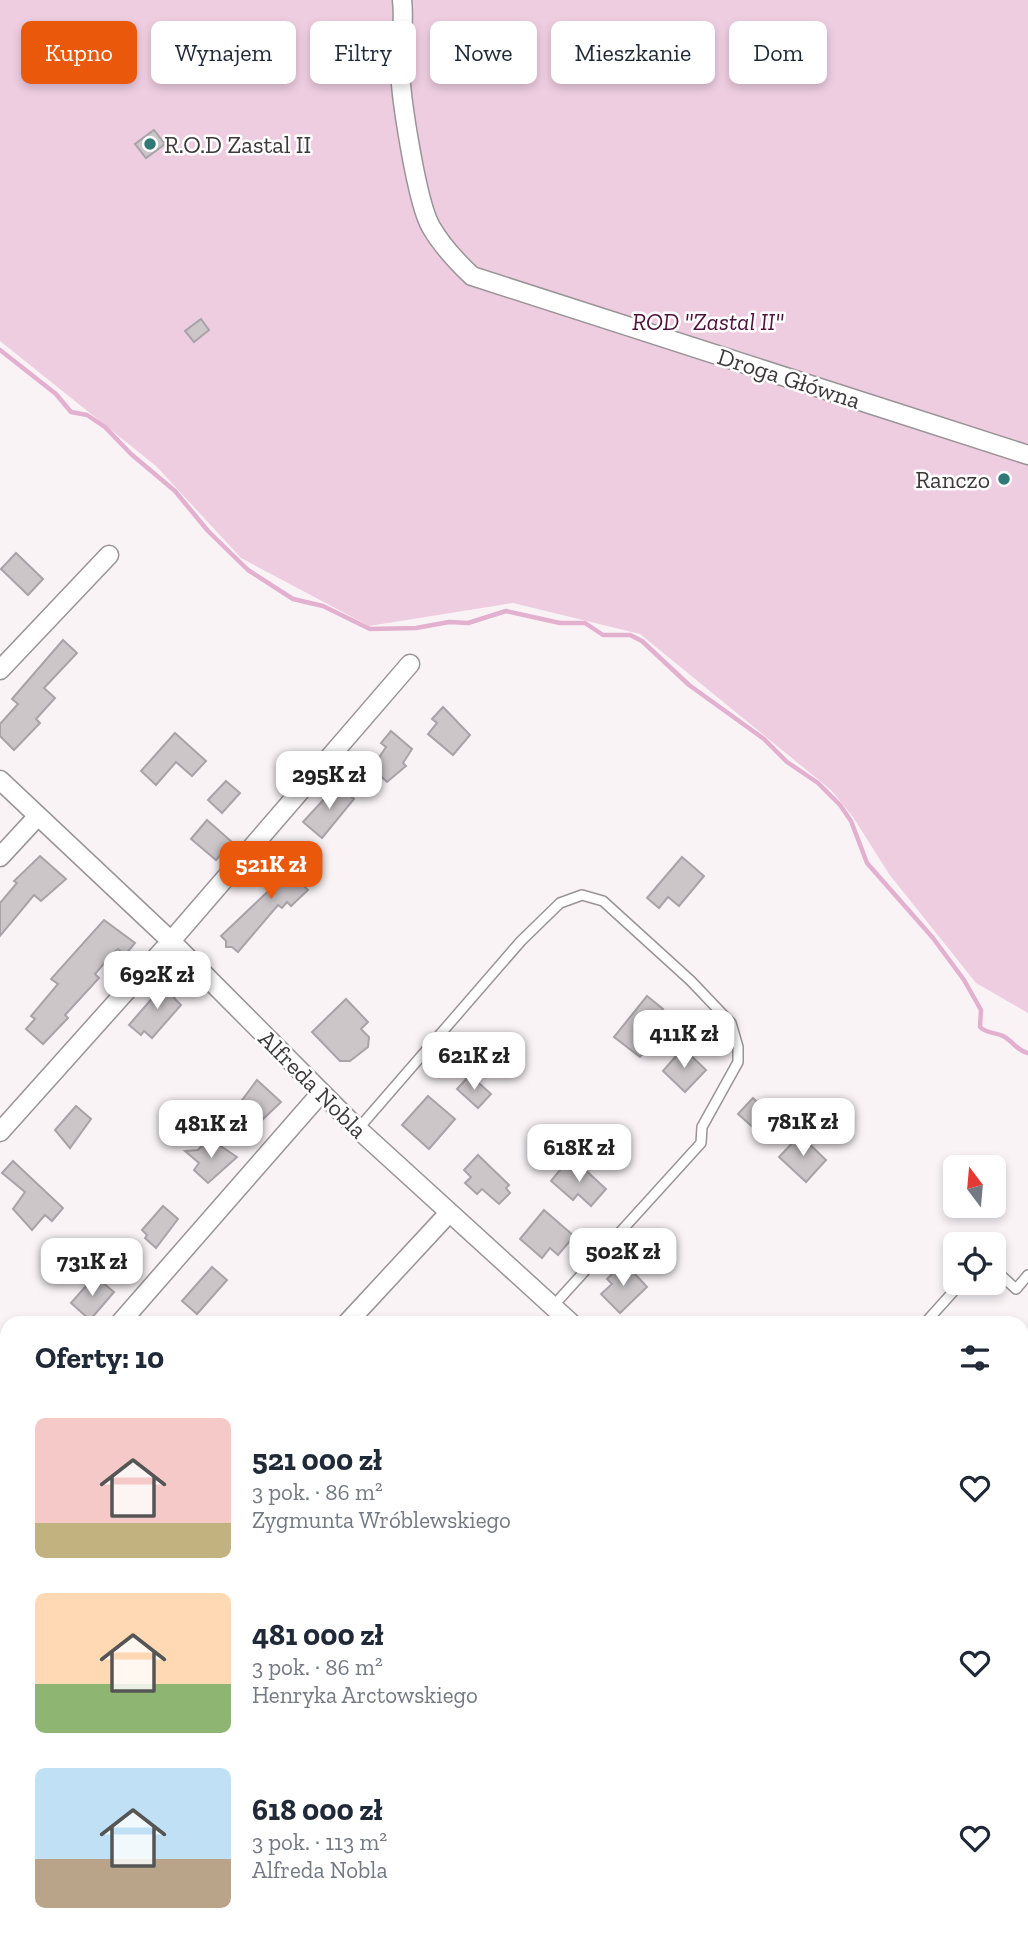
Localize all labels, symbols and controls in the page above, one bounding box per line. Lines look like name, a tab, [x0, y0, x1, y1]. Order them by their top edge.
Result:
chip: Kupno	[21, 21, 137, 84]
chip: Wynajem	[151, 21, 296, 84]
chip: Filtry	[310, 21, 416, 84]
chip: Nowe	[430, 21, 537, 84]
chip: Mieszkanie	[551, 21, 715, 84]
chip: Dom	[729, 21, 827, 84]
place label: R.O.D Zastal II	[164, 130, 311, 159]
marker: R.O.D Zastal II	[142, 136, 158, 152]
park label: ROD "Zastal II"	[632, 307, 784, 336]
street label: Droga Główna	[714, 341, 864, 415]
place label: Ranczo	[915, 465, 990, 494]
marker: Ranczo	[996, 471, 1012, 487]
pin: 295K zł	[264, 752, 394, 811]
text: 295K zł	[292, 760, 366, 788]
pin: 521K zł	[206, 842, 336, 901]
text: 521K zł	[235, 850, 307, 878]
pin: 692K zł	[92, 951, 222, 1011]
text: 692K zł	[120, 960, 194, 988]
pin: 411K zł	[619, 1010, 749, 1070]
text: 411K zł	[649, 1019, 719, 1047]
street label: Alfreda Nobla	[253, 1024, 374, 1145]
pin: 621K zł	[409, 1032, 539, 1092]
text: 621K zł	[438, 1041, 510, 1069]
pin: 781K zł	[738, 1098, 868, 1158]
pin: 481K zł	[146, 1100, 276, 1160]
text: 781K zł	[768, 1107, 838, 1135]
text: 481K zł	[175, 1109, 247, 1137]
pin: 618K zł	[514, 1124, 644, 1184]
text: 618K zł	[543, 1133, 615, 1161]
north arrow	[943, 1155, 1006, 1218]
map controls	[943, 1155, 1006, 1295]
pin: 502K zł	[558, 1228, 688, 1288]
button: locate	[943, 1232, 1006, 1295]
text: 502K zł	[585, 1237, 661, 1265]
pin: 731K zł	[27, 1238, 157, 1298]
text: 731K zł	[57, 1247, 127, 1275]
icon: filters	[956, 1339, 994, 1377]
text: Oferty: 10	[35, 1340, 164, 1376]
text: 521 000 zł	[252, 1442, 382, 1478]
icon: home	[91, 1446, 175, 1530]
icon: heart	[956, 1469, 994, 1507]
text: 3 pok. · 86 m²	[252, 1478, 383, 1506]
text: Zygmunta Wróblewskiego	[252, 1506, 511, 1534]
text: 481 000 zł	[252, 1617, 384, 1653]
icon: home	[91, 1621, 175, 1705]
icon: heart	[956, 1644, 994, 1682]
text: 3 pok. · 86 m²	[252, 1653, 383, 1681]
text: Henryka Arctowskiego	[252, 1681, 478, 1709]
text: 618 000 zł	[252, 1792, 383, 1828]
icon: home	[91, 1796, 175, 1880]
icon: heart	[956, 1819, 994, 1857]
text: 3 pok. · 113 m²	[252, 1828, 387, 1856]
text: Alfreda Nobla	[252, 1856, 388, 1884]

